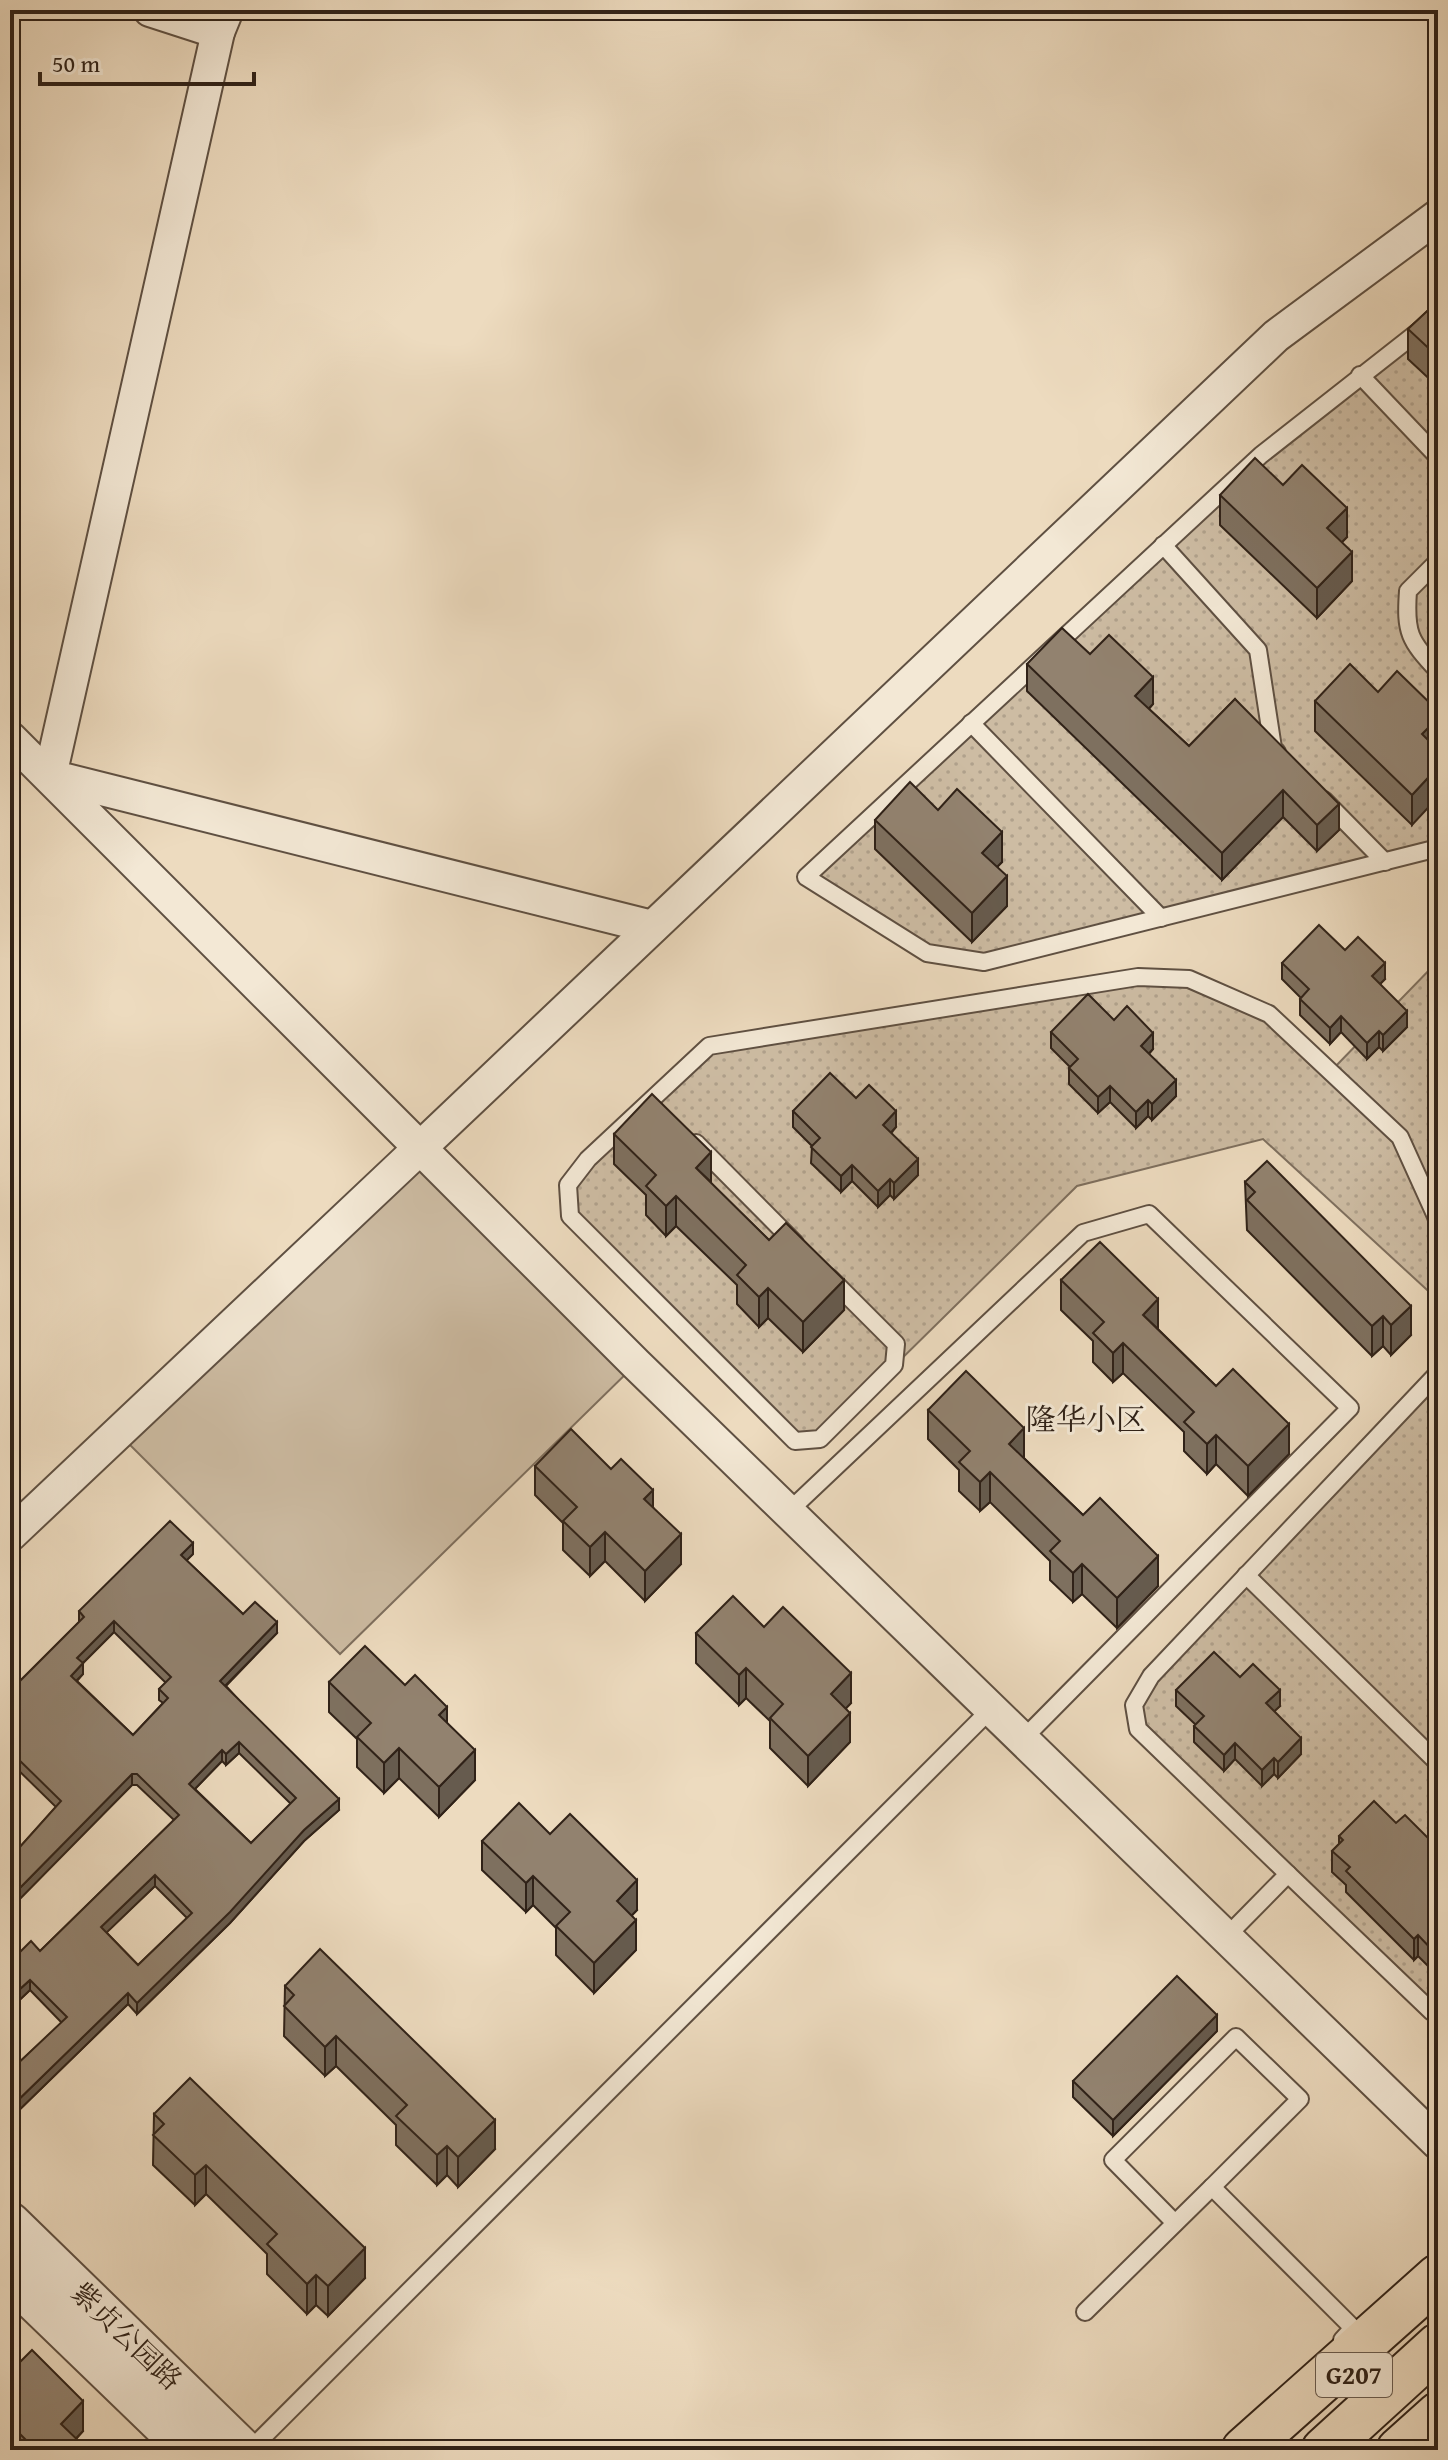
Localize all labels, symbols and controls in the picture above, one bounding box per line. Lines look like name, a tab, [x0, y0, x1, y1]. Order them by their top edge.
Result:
scale bar	[40, 36, 254, 86]
text: 50 m	[52, 46, 100, 81]
district label: 隆华小区	[1026, 1397, 1146, 1441]
street label: 紫贞公园路	[63, 2272, 192, 2399]
road number: G207	[1316, 2353, 1392, 2397]

